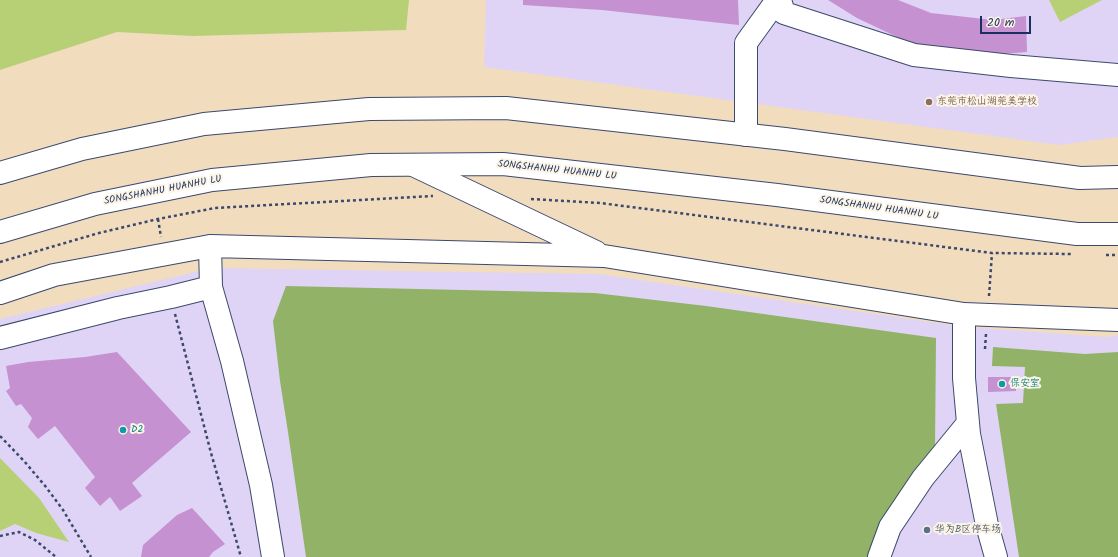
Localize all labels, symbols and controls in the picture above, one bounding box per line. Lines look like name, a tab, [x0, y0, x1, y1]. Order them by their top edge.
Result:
scale bar	[982, 8, 1033, 34]
text: 20 m	[987, 13, 1014, 32]
place label: 东莞市松山湖莞美学校	[937, 96, 1037, 108]
marker: 东莞市松山湖莞美学校	[924, 97, 934, 107]
street label: SONGSHANHU HUANHU LU	[497, 159, 617, 183]
street label: SONGSHANHU HUANHU LU	[103, 174, 223, 208]
street label: SONGSHANHU HUANHU LU	[819, 195, 939, 223]
place label: 保安室	[1010, 378, 1040, 390]
marker: 保安室	[997, 379, 1007, 389]
place label: D2	[131, 424, 143, 436]
marker: D2	[118, 425, 128, 435]
place label: 华为B区停车场	[935, 524, 1001, 536]
marker: 华为B区停车场	[922, 525, 932, 535]

